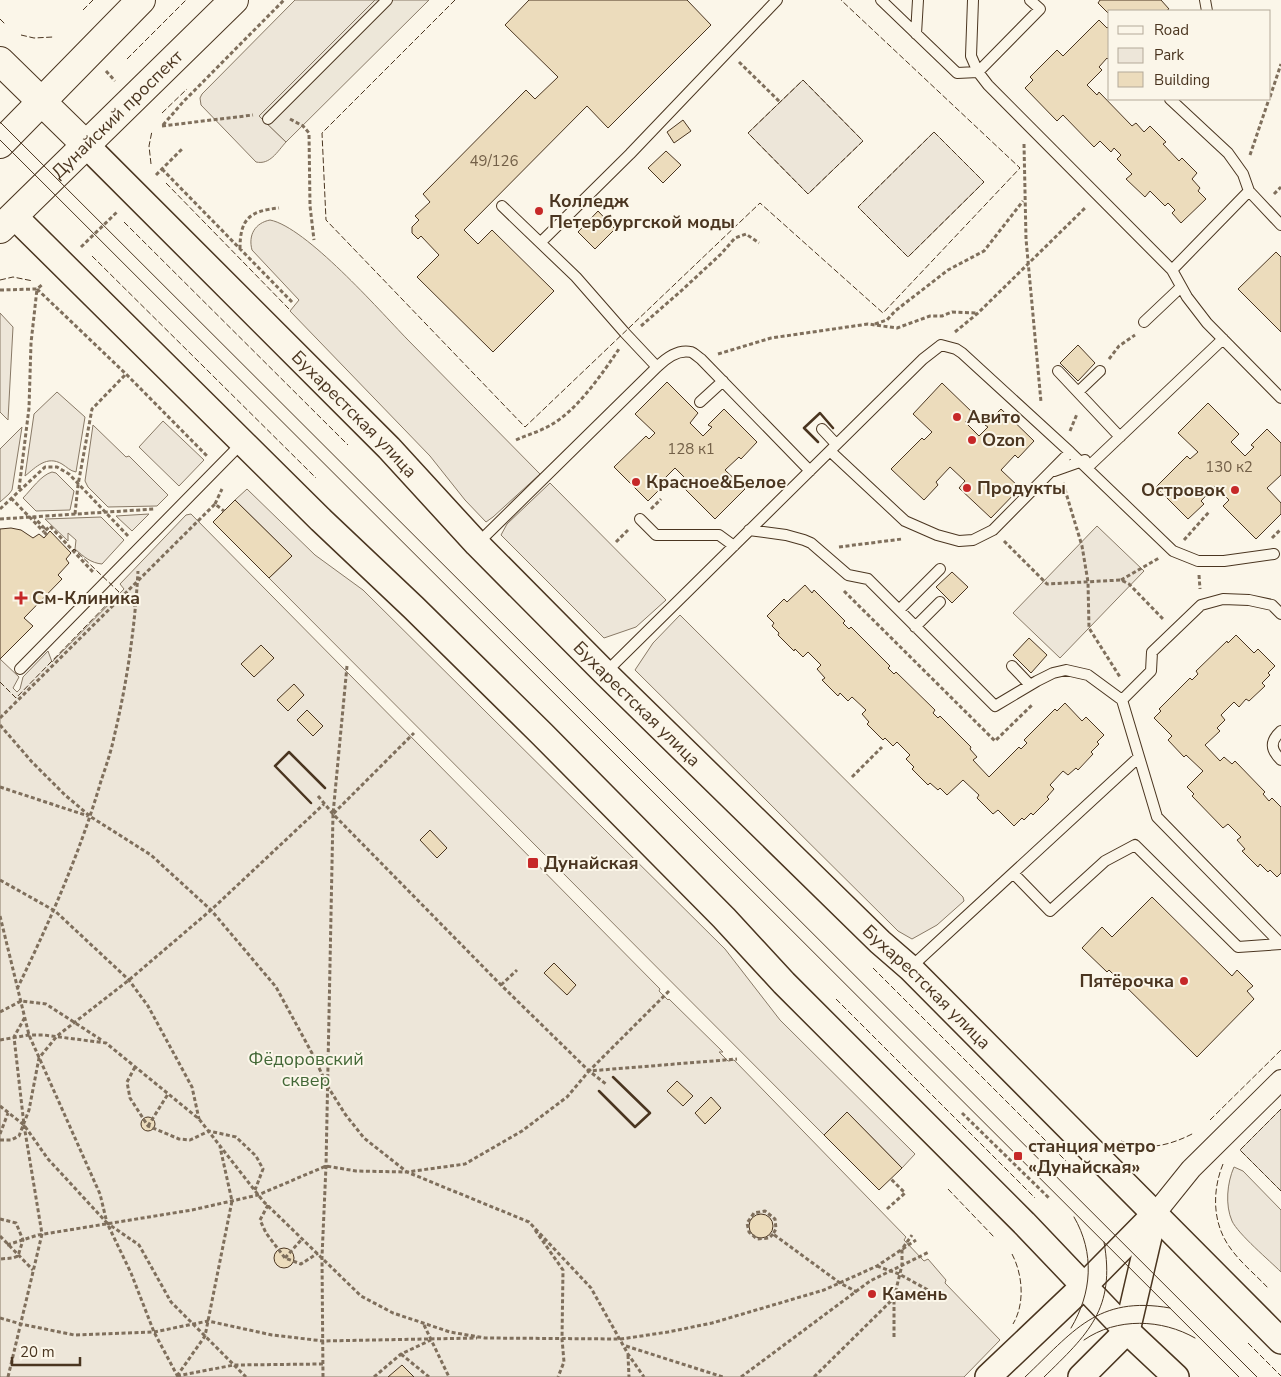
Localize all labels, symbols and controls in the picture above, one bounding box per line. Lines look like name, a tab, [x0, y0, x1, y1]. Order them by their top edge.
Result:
legend	[1108, 10, 1271, 100]
text: Road	[1154, 20, 1189, 40]
street label: Дунайский проспект	[46, 44, 188, 184]
text: Park	[1154, 45, 1184, 65]
text: Building	[1154, 70, 1210, 90]
house number: 49/126	[469, 151, 519, 171]
place label: Колледж Петербургской моды	[549, 189, 735, 234]
marker: Колледж Петербургской моды	[533, 205, 545, 217]
street label: Бухарестская улица	[286, 345, 422, 483]
place label: Авито	[967, 405, 1021, 429]
marker: Авито	[951, 411, 963, 423]
place label: Ozon	[982, 428, 1025, 452]
marker: Ozon	[966, 434, 978, 446]
house number: 128 к1	[667, 439, 715, 459]
house number: 130 к2	[1205, 457, 1253, 477]
place label: Красное&Белое	[646, 470, 786, 494]
marker: Красное&Белое	[630, 476, 642, 488]
place label: Продукты	[977, 476, 1066, 500]
place label: Островок	[1141, 478, 1226, 502]
marker: Продукты	[961, 482, 973, 494]
marker: Островок	[1229, 484, 1241, 496]
place label: См-Клиника	[32, 586, 140, 610]
marker: См-Клиника	[14, 591, 28, 605]
street label: Бухарестская улица	[568, 636, 706, 772]
place label: Дунайская	[544, 851, 639, 875]
marker: Дунайская	[526, 856, 540, 870]
street label: Бухарестская улица	[857, 919, 996, 1054]
place label: Пятёрочка	[1080, 969, 1174, 993]
marker: Пятёрочка	[1178, 975, 1190, 987]
park label: Фёдоровский сквер	[248, 1047, 364, 1092]
place label: станция метро «Дунайская»	[1028, 1134, 1156, 1179]
marker: станция метро «Дунайская»	[1012, 1150, 1024, 1162]
place label: Камень	[882, 1282, 948, 1306]
marker: Камень	[866, 1288, 878, 1300]
scale bar	[12, 1334, 80, 1366]
text: 20 m	[20, 1342, 55, 1362]

